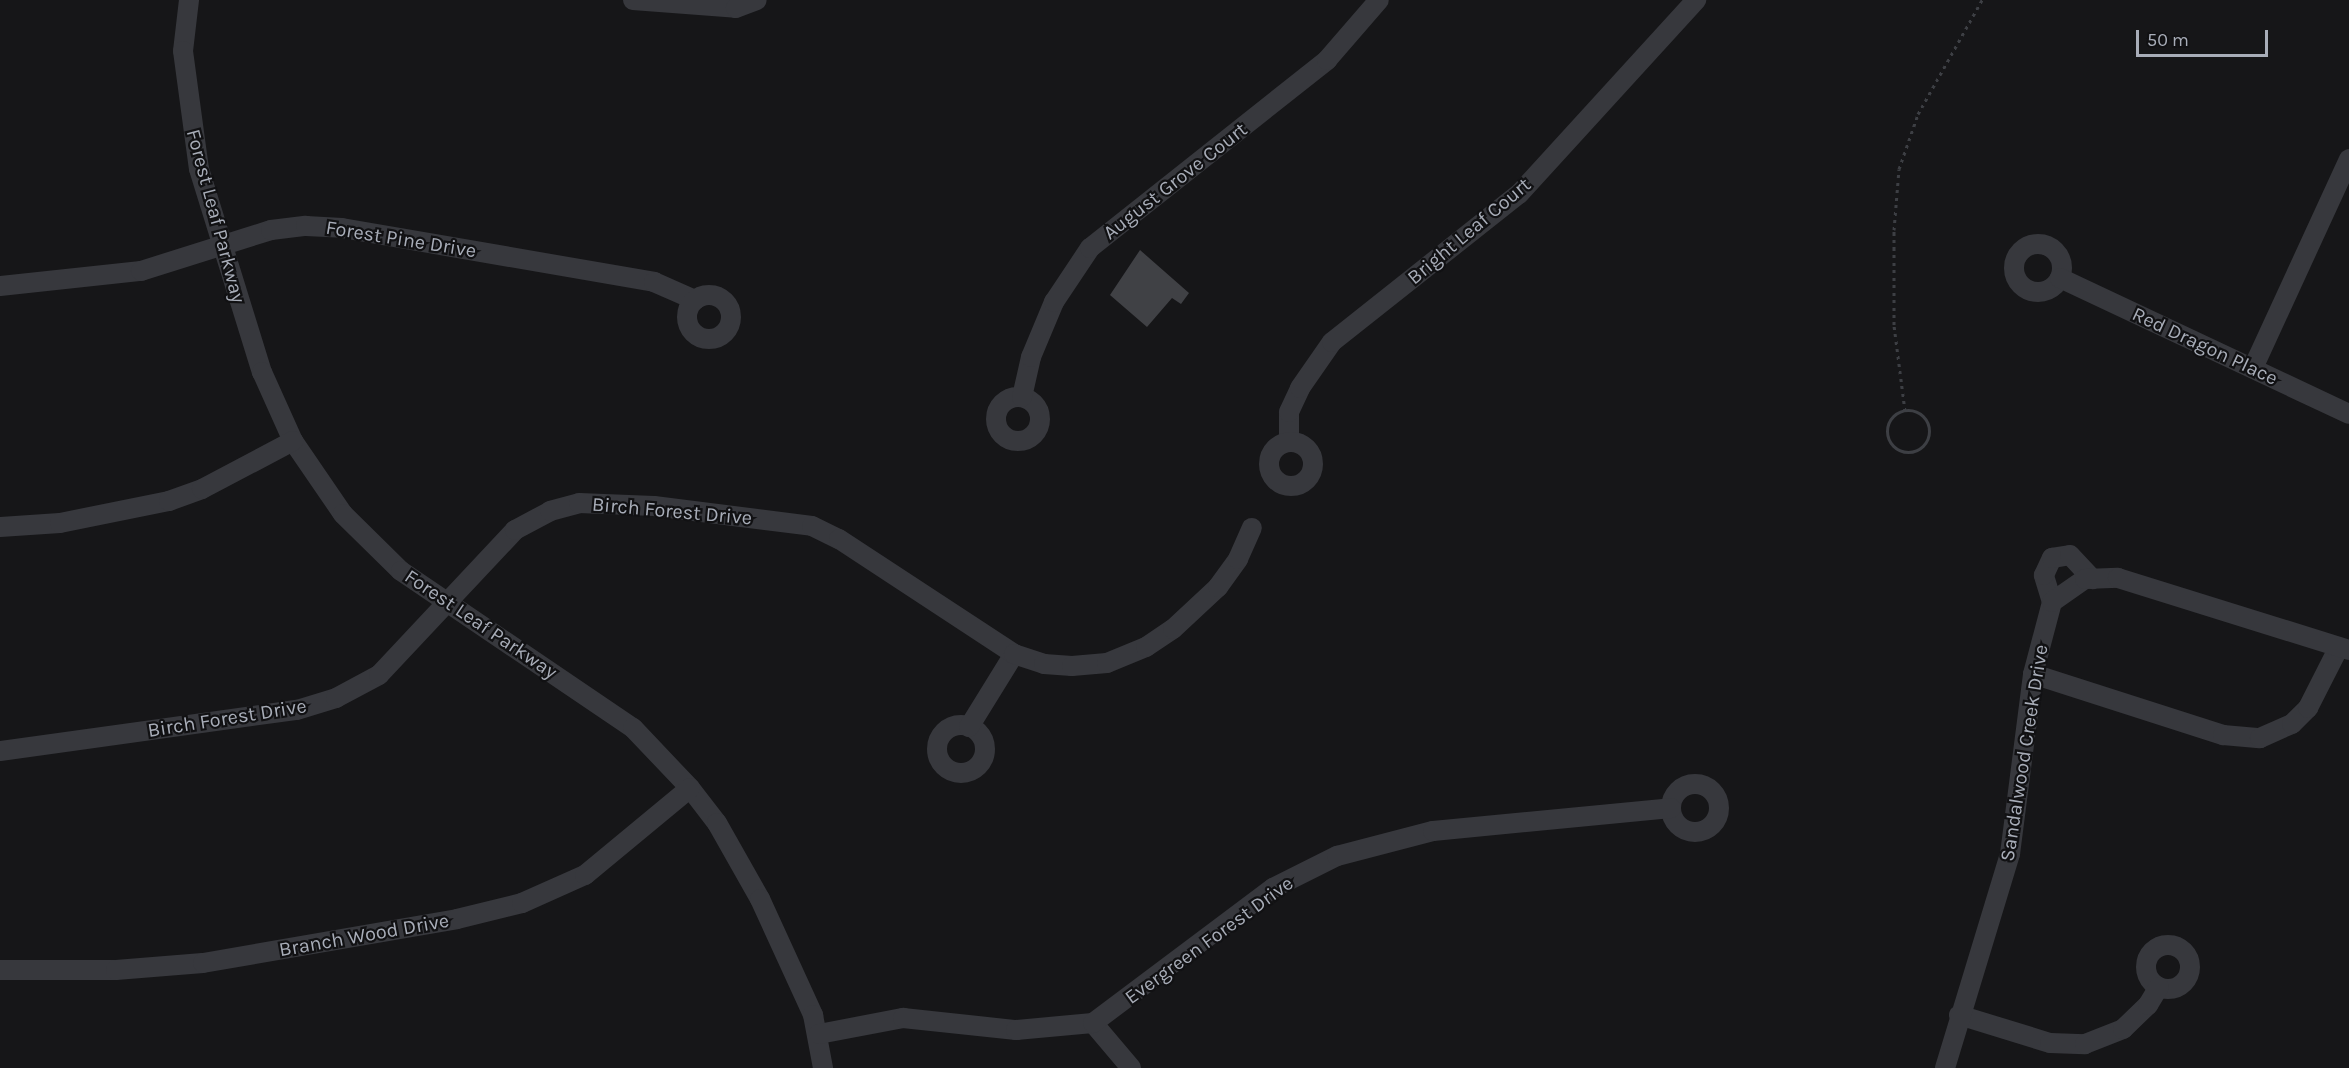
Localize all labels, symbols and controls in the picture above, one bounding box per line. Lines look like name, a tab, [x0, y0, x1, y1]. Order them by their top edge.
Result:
scale bar	[2139, 18, 2271, 56]
text: 50 m	[2147, 29, 2189, 51]
street label: August Grove Court	[1098, 117, 1252, 245]
street label: Forest Leaf Parkway	[181, 127, 251, 305]
street label: Bright Leaf Court	[1402, 172, 1536, 290]
street label: Forest Pine Drive	[324, 215, 478, 263]
street label: Red Dragon Place	[2128, 302, 2282, 390]
street label: Birch Forest Drive	[591, 492, 753, 530]
street label: Forest Leaf Parkway	[400, 564, 562, 684]
street label: Sandalwood Creek Drive	[1995, 643, 2053, 863]
street label: Birch Forest Drive	[146, 694, 308, 742]
street label: Evergreen Forest Drive	[1120, 871, 1298, 1009]
street label: Branch Wood Drive	[277, 908, 451, 962]

